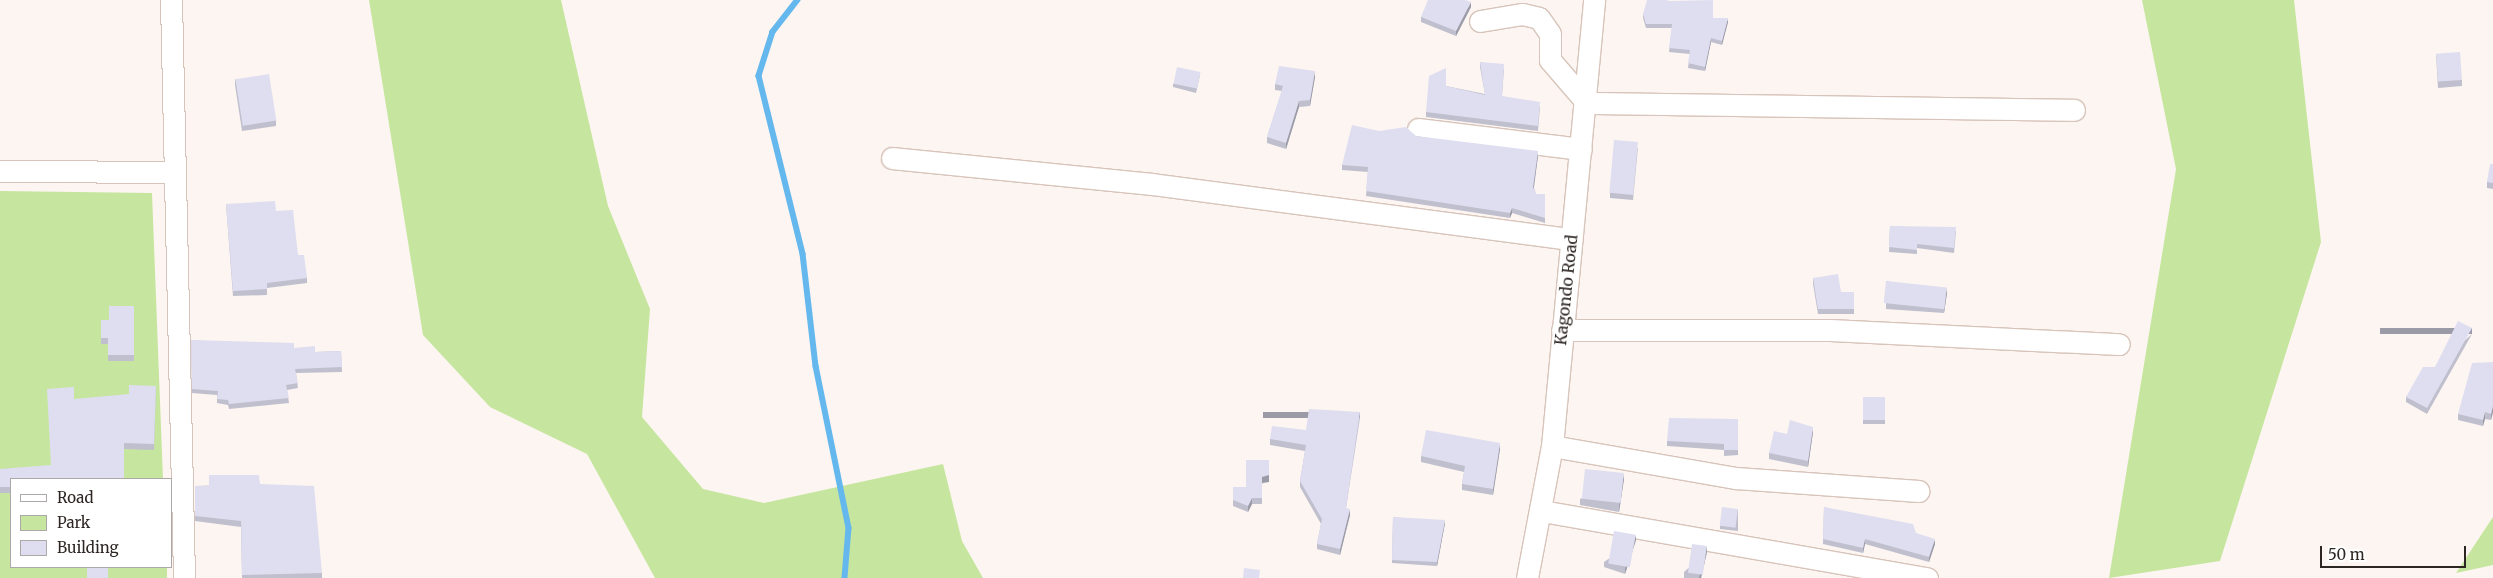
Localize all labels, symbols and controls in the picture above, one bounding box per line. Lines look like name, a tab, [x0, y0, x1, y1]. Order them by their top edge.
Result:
street label: Kagondo Road	[1551, 234, 1581, 346]
legend	[10, 478, 172, 568]
text: Road	[57, 488, 93, 507]
text: Park	[57, 513, 90, 532]
scale bar	[2323, 536, 2469, 568]
text: Building	[57, 538, 119, 557]
text: 50 m	[2328, 545, 2365, 564]

